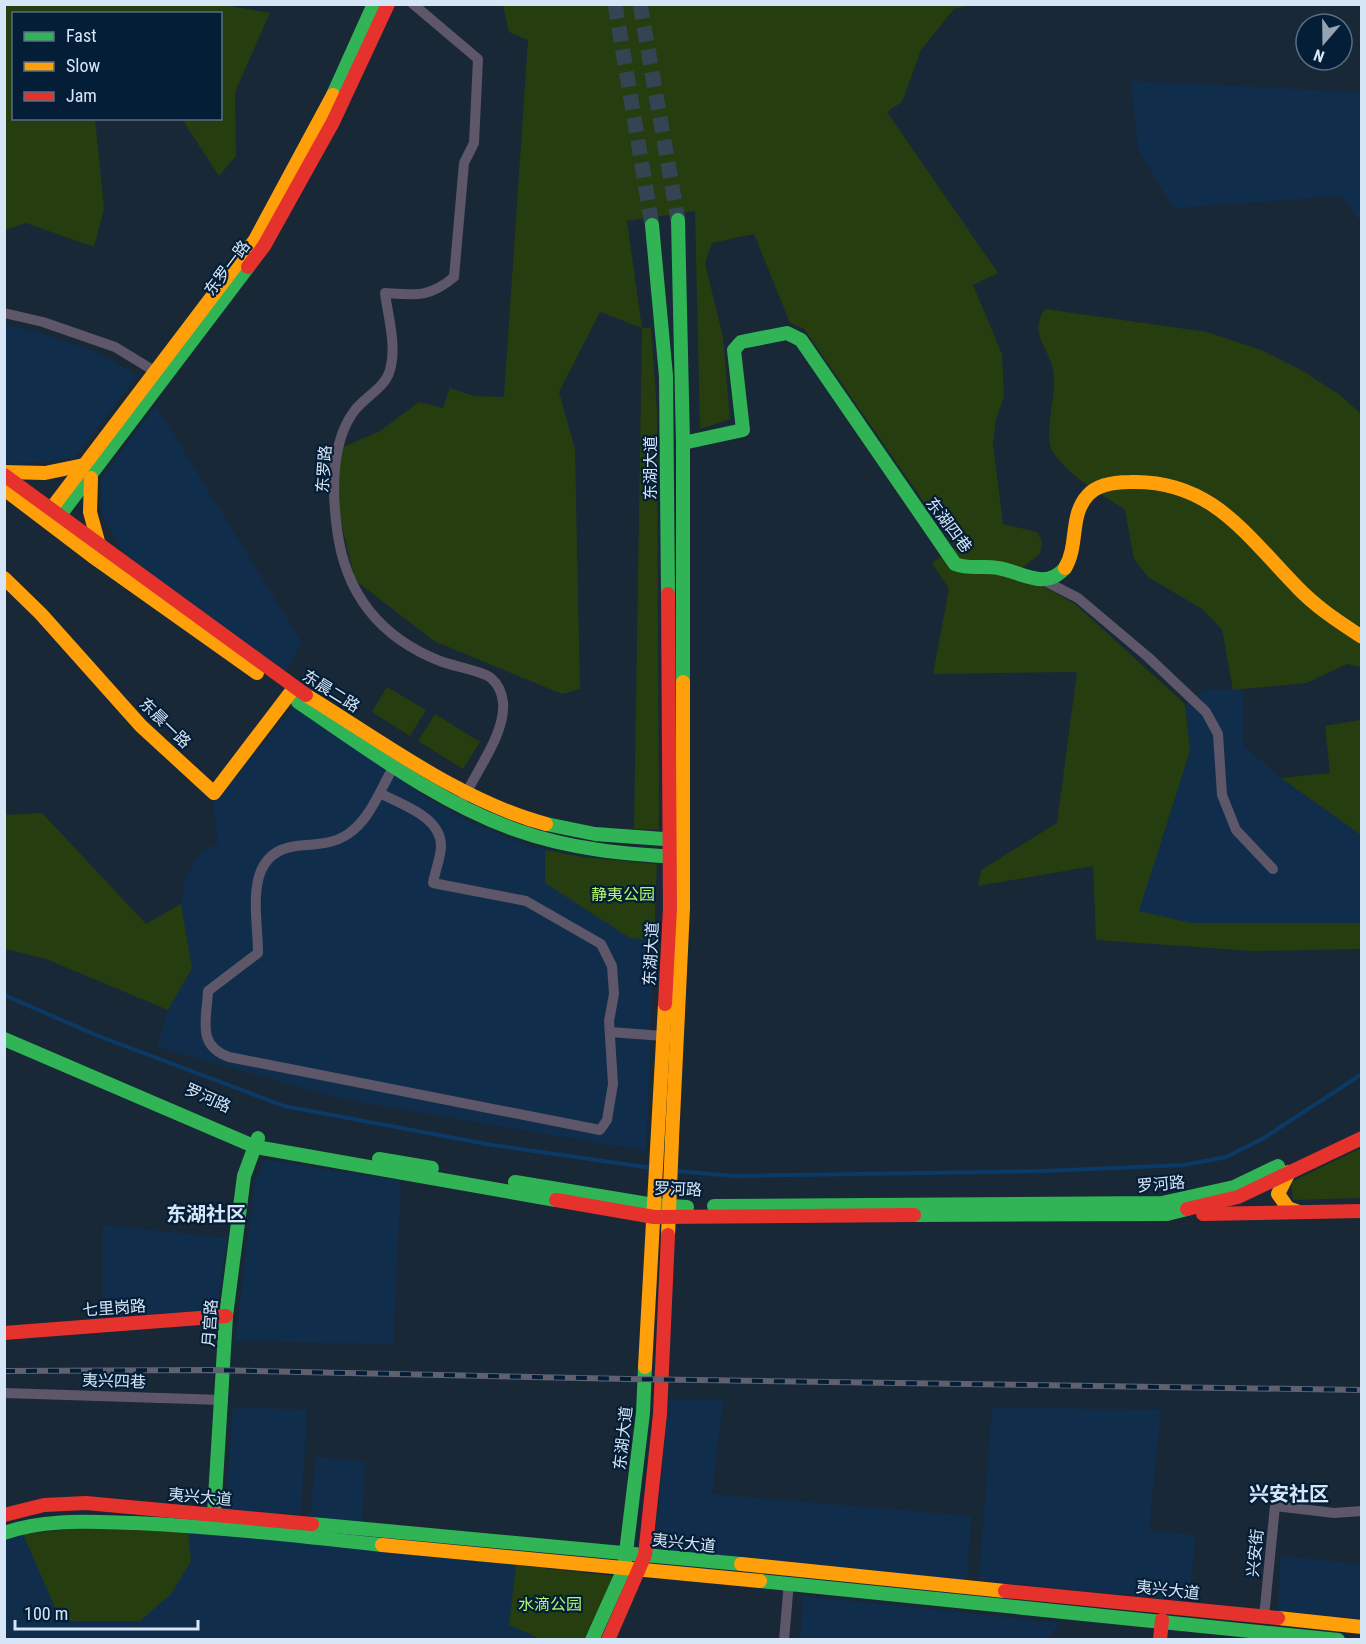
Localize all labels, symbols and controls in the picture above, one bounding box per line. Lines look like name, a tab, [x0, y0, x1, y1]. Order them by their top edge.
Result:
legend	[12, 12, 222, 120]
north arrow	[1294, 12, 1354, 72]
text: Fast	[66, 25, 97, 46]
text: N	[1311, 45, 1327, 66]
text: Slow	[66, 55, 101, 76]
text: Jam	[66, 85, 97, 106]
street label: 东罗一路	[200, 237, 254, 299]
street label: 东湖大道	[641, 436, 660, 500]
street label: 东罗路	[313, 444, 335, 494]
street label: 东湖四巷	[922, 494, 976, 556]
street label: 东晨二路	[299, 666, 363, 716]
street label: 东晨一路	[135, 694, 195, 752]
park label: 静夷公园	[591, 885, 655, 904]
street label: 东湖大道	[640, 922, 662, 986]
street label: 罗河路	[182, 1080, 234, 1116]
street label: 罗河路	[1136, 1172, 1186, 1196]
street label: 罗河路	[654, 1179, 702, 1199]
district label: 东湖社区	[166, 1202, 246, 1226]
street label: 七里岗路	[81, 1296, 147, 1320]
street label: 月宫路	[199, 1298, 221, 1348]
street label: 夷兴四巷	[82, 1370, 146, 1392]
street label: 东湖大道	[610, 1405, 636, 1471]
district label: 兴安社区	[1249, 1482, 1329, 1506]
street label: 夷兴大道	[167, 1485, 233, 1509]
street label: 兴安街	[1243, 1528, 1267, 1578]
street label: 夷兴大道	[651, 1530, 717, 1556]
street label: 夷兴大道	[1135, 1577, 1201, 1603]
scale bar	[15, 1593, 198, 1631]
park label: 水滴公园	[518, 1595, 582, 1614]
text: 100 m	[24, 1603, 68, 1624]

